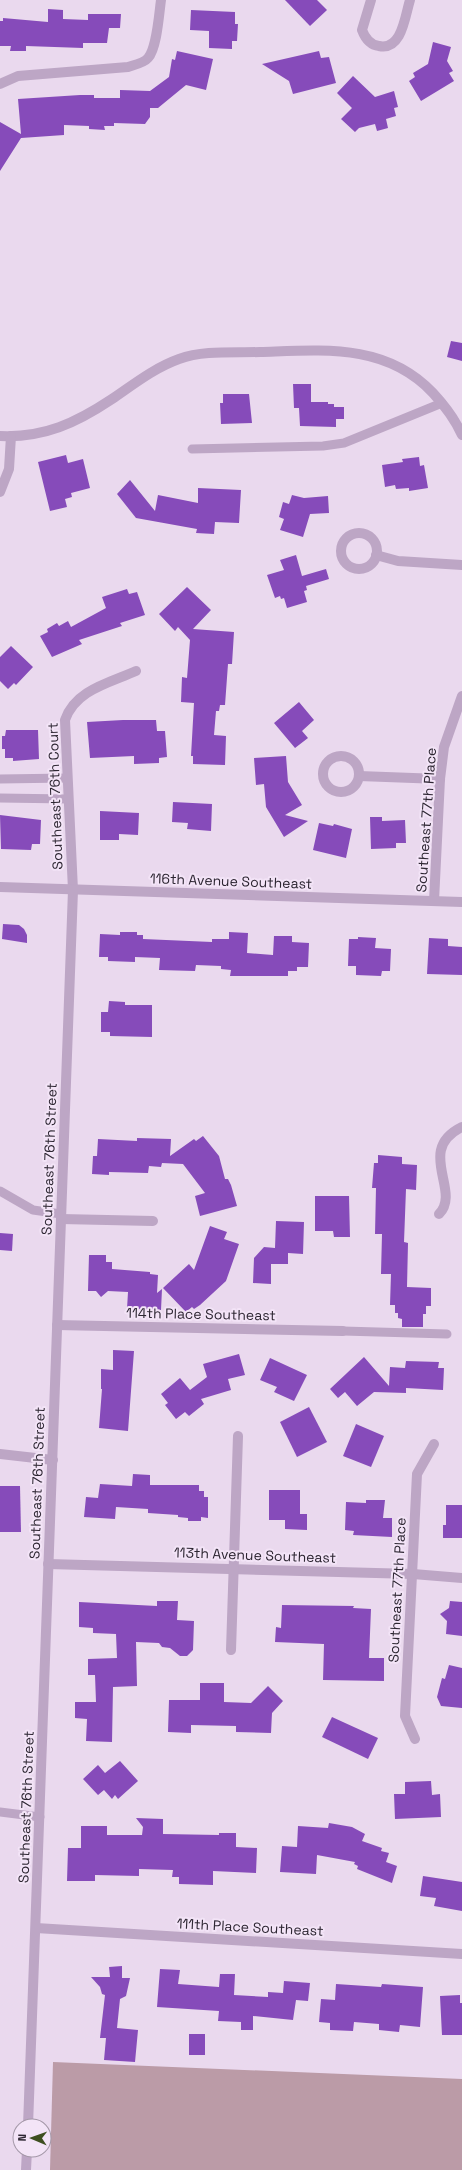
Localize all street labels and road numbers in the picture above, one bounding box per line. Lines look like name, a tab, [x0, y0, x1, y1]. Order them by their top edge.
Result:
street label: Southeast 76th Court	[43, 722, 67, 870]
street label: Southeast 77th Place	[412, 747, 440, 893]
street label: 116th Avenue Southeast	[149, 869, 313, 893]
street label: Southeast 76th Street	[37, 1083, 61, 1235]
street label: 114th Place Southeast	[126, 1304, 276, 1324]
street label: Southeast 76th Street	[25, 1407, 49, 1559]
street label: Southeast 77th Place	[384, 1517, 410, 1663]
street label: 113th Avenue Southeast	[174, 1543, 336, 1567]
street label: Southeast 76th Street	[14, 1731, 38, 1883]
street label: 111th Place Southeast	[176, 1914, 324, 1940]

